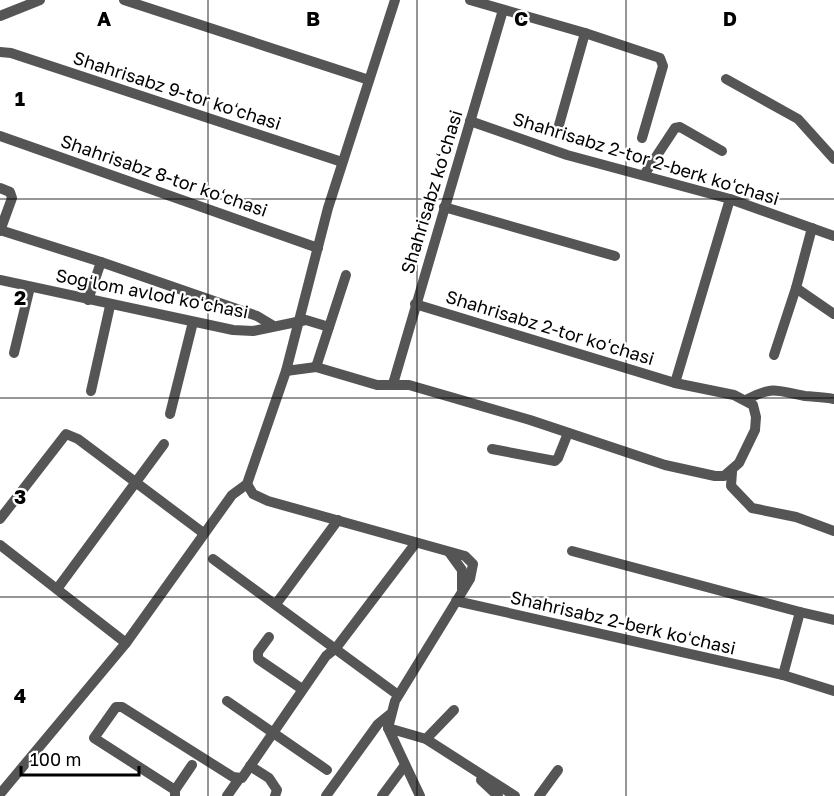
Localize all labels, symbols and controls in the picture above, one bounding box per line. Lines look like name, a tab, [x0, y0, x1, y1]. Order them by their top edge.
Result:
text: A	[97, 6, 111, 30]
text: B	[306, 6, 320, 30]
text: C	[514, 6, 528, 30]
text: D	[723, 6, 737, 30]
street label: Shahrisabz 9-tor koʻchasi	[71, 46, 284, 134]
text: 1	[15, 86, 25, 110]
street label: Shahrisabz koʻchasi	[396, 107, 466, 276]
street label: Shahrisabz 2-tor 2-berk koʻchasi	[510, 107, 782, 209]
street label: Shahrisabz 8-tor koʻchasi	[58, 129, 271, 221]
street label: Sogʻlom avlod koʻchasi	[54, 264, 251, 323]
text: 2	[14, 285, 26, 309]
street label: Shahrisabz 2-tor koʻchasi	[443, 285, 657, 369]
text: 3	[14, 484, 26, 508]
street label: Shahrisabz 2-berk koʻchasi	[508, 585, 738, 659]
text: 4	[14, 683, 26, 707]
scale bar	[21, 739, 140, 777]
text: 100 m	[30, 748, 81, 770]

